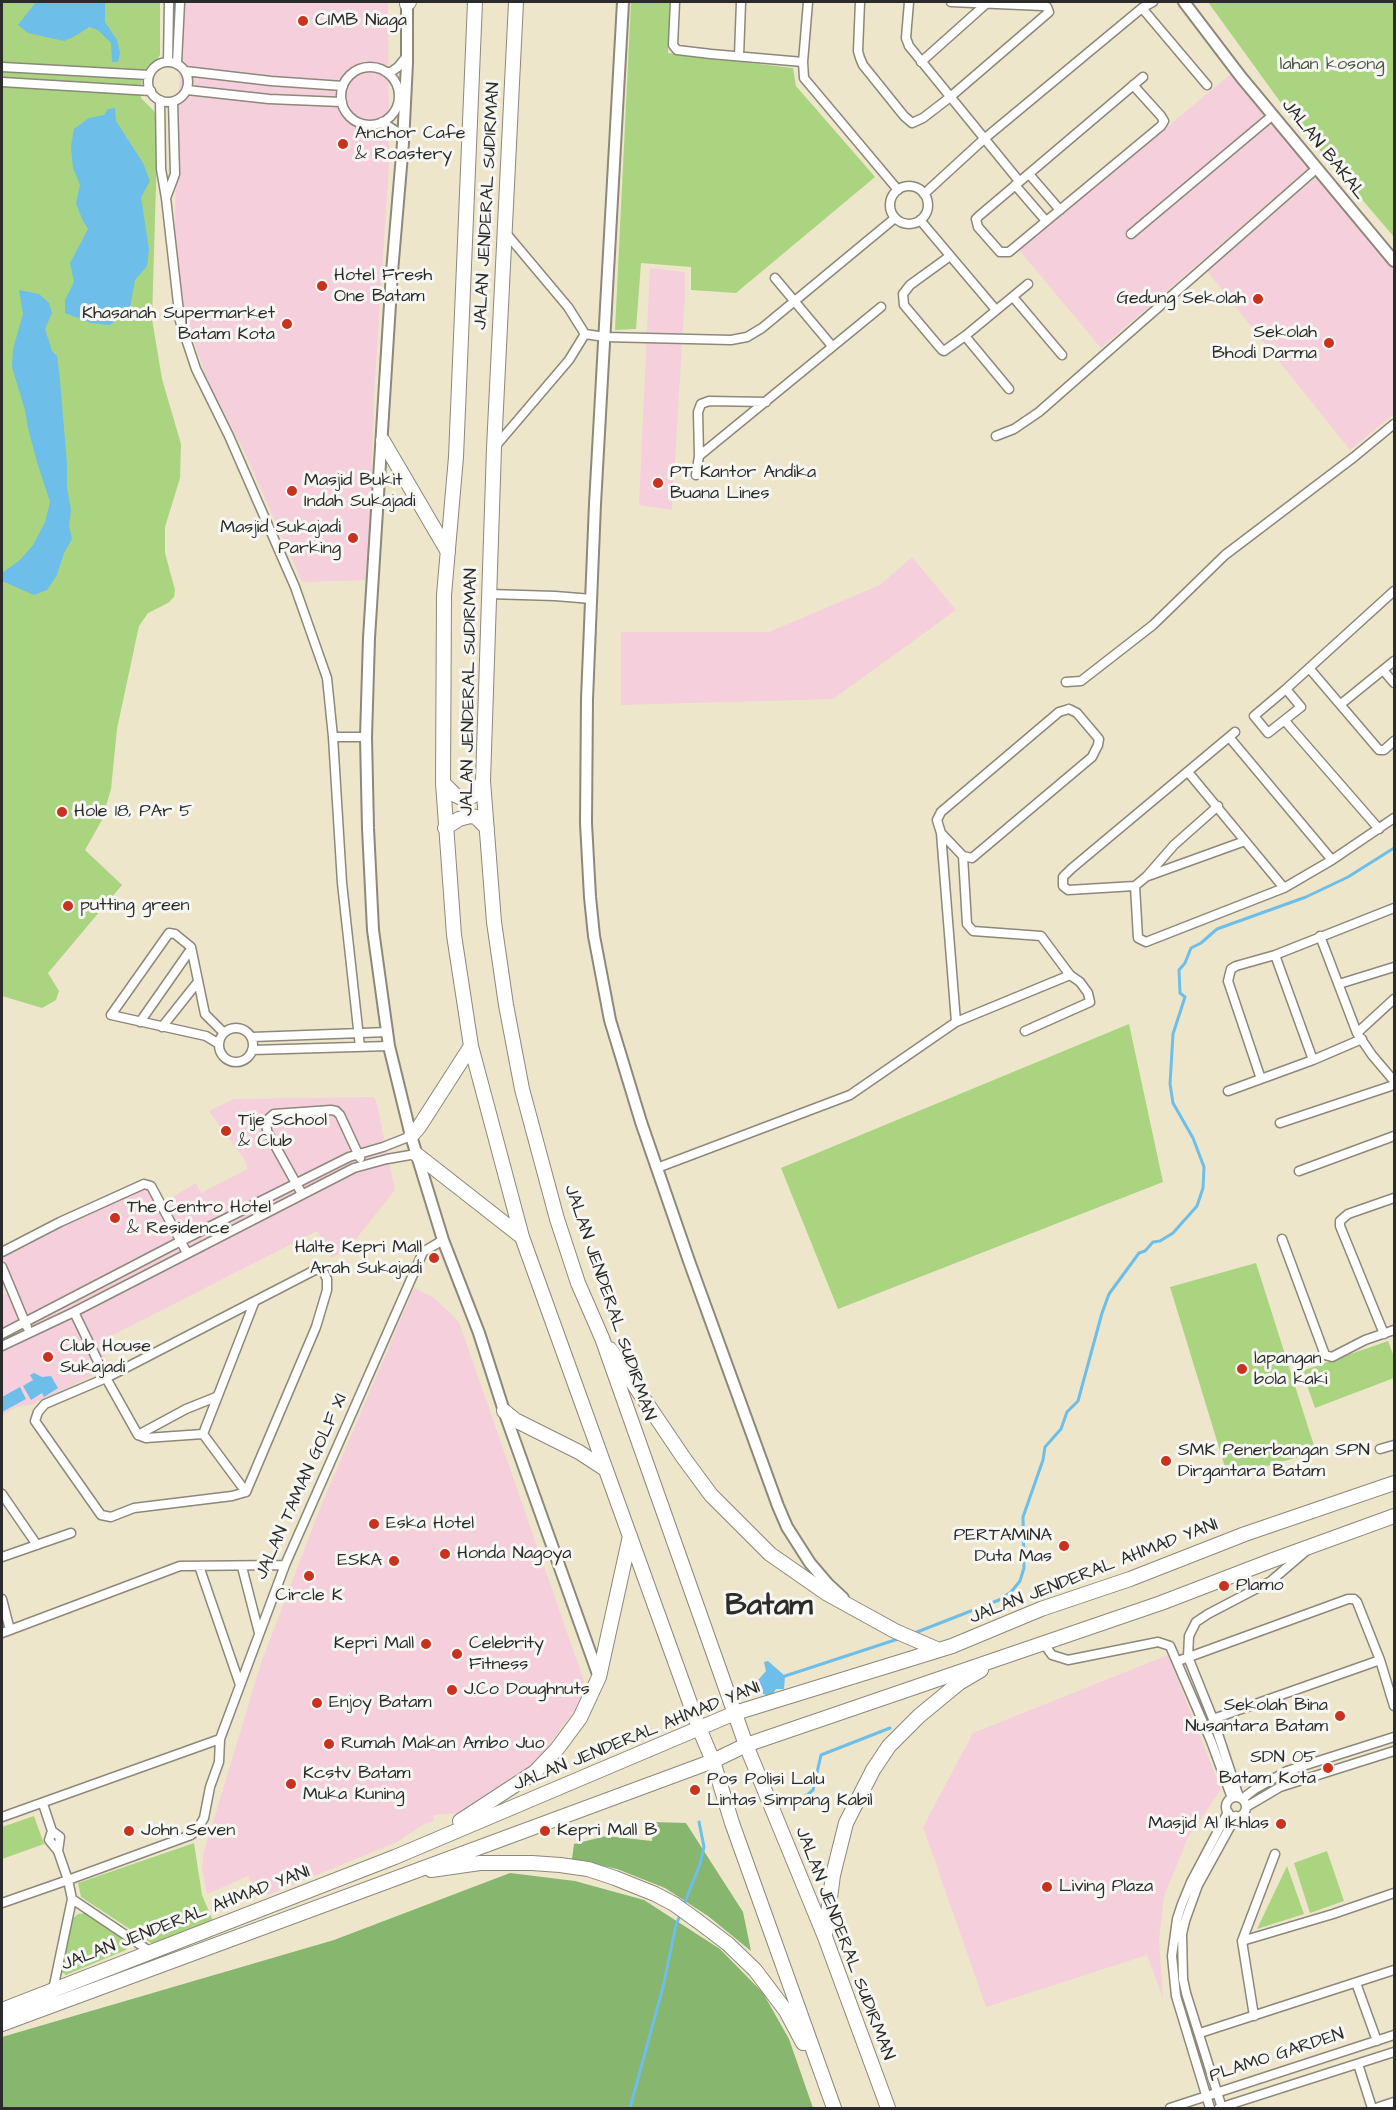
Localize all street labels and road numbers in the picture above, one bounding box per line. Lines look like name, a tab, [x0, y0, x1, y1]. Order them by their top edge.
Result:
street label: JALAN JENDERAL SUDIRMAN	[471, 82, 505, 330]
street label: JALAN BAKAL	[1276, 95, 1370, 205]
street label: JALAN JENDERAL SUDIRMAN	[457, 568, 483, 816]
street label: JALAN JENDERAL SUDIRMAN	[558, 1182, 660, 1424]
street label: JALAN TAMAN GOLF XI	[251, 1391, 353, 1583]
street label: JALAN JENDERAL AHMAD YANI	[967, 1515, 1221, 1629]
street label: JALAN JENDERAL AHMAD YANI	[510, 1677, 764, 1797]
street label: JALAN JENDERAL SUDIRMAN	[789, 1824, 899, 2064]
street label: JALAN JENDERAL AHMAD YANI	[59, 1862, 313, 1976]
street label: PLAMO GARDEN	[1207, 2024, 1347, 2088]

